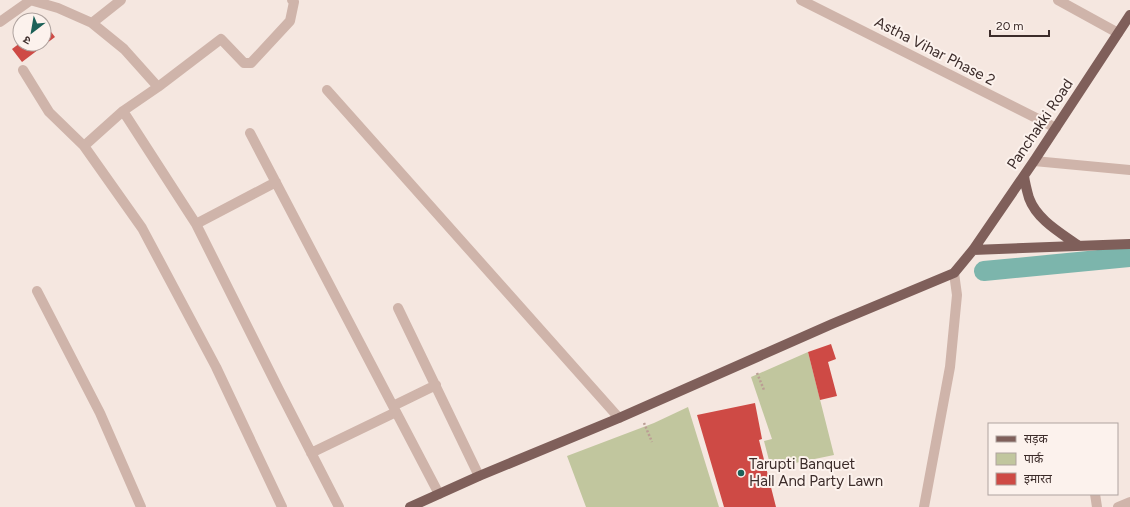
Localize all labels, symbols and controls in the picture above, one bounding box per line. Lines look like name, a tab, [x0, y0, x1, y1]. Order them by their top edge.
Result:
north arrow	[12, 12, 52, 52]
scale bar	[990, 12, 1049, 38]
street label: Astha Vihar Phase 2	[872, 13, 998, 89]
text: 20 m	[996, 19, 1024, 33]
text: उ	[21, 33, 33, 47]
street label: Panchakki Road	[1003, 75, 1077, 173]
legend	[988, 423, 1118, 495]
text: सड़क	[1024, 432, 1049, 446]
text: पार्क	[1024, 452, 1044, 466]
place label: Tarupti Banquet Hall And Party Lawn	[749, 455, 883, 490]
marker: Tarupti Banquet Hall And Party Lawn	[736, 468, 746, 478]
text: इमारत	[1024, 472, 1053, 486]

